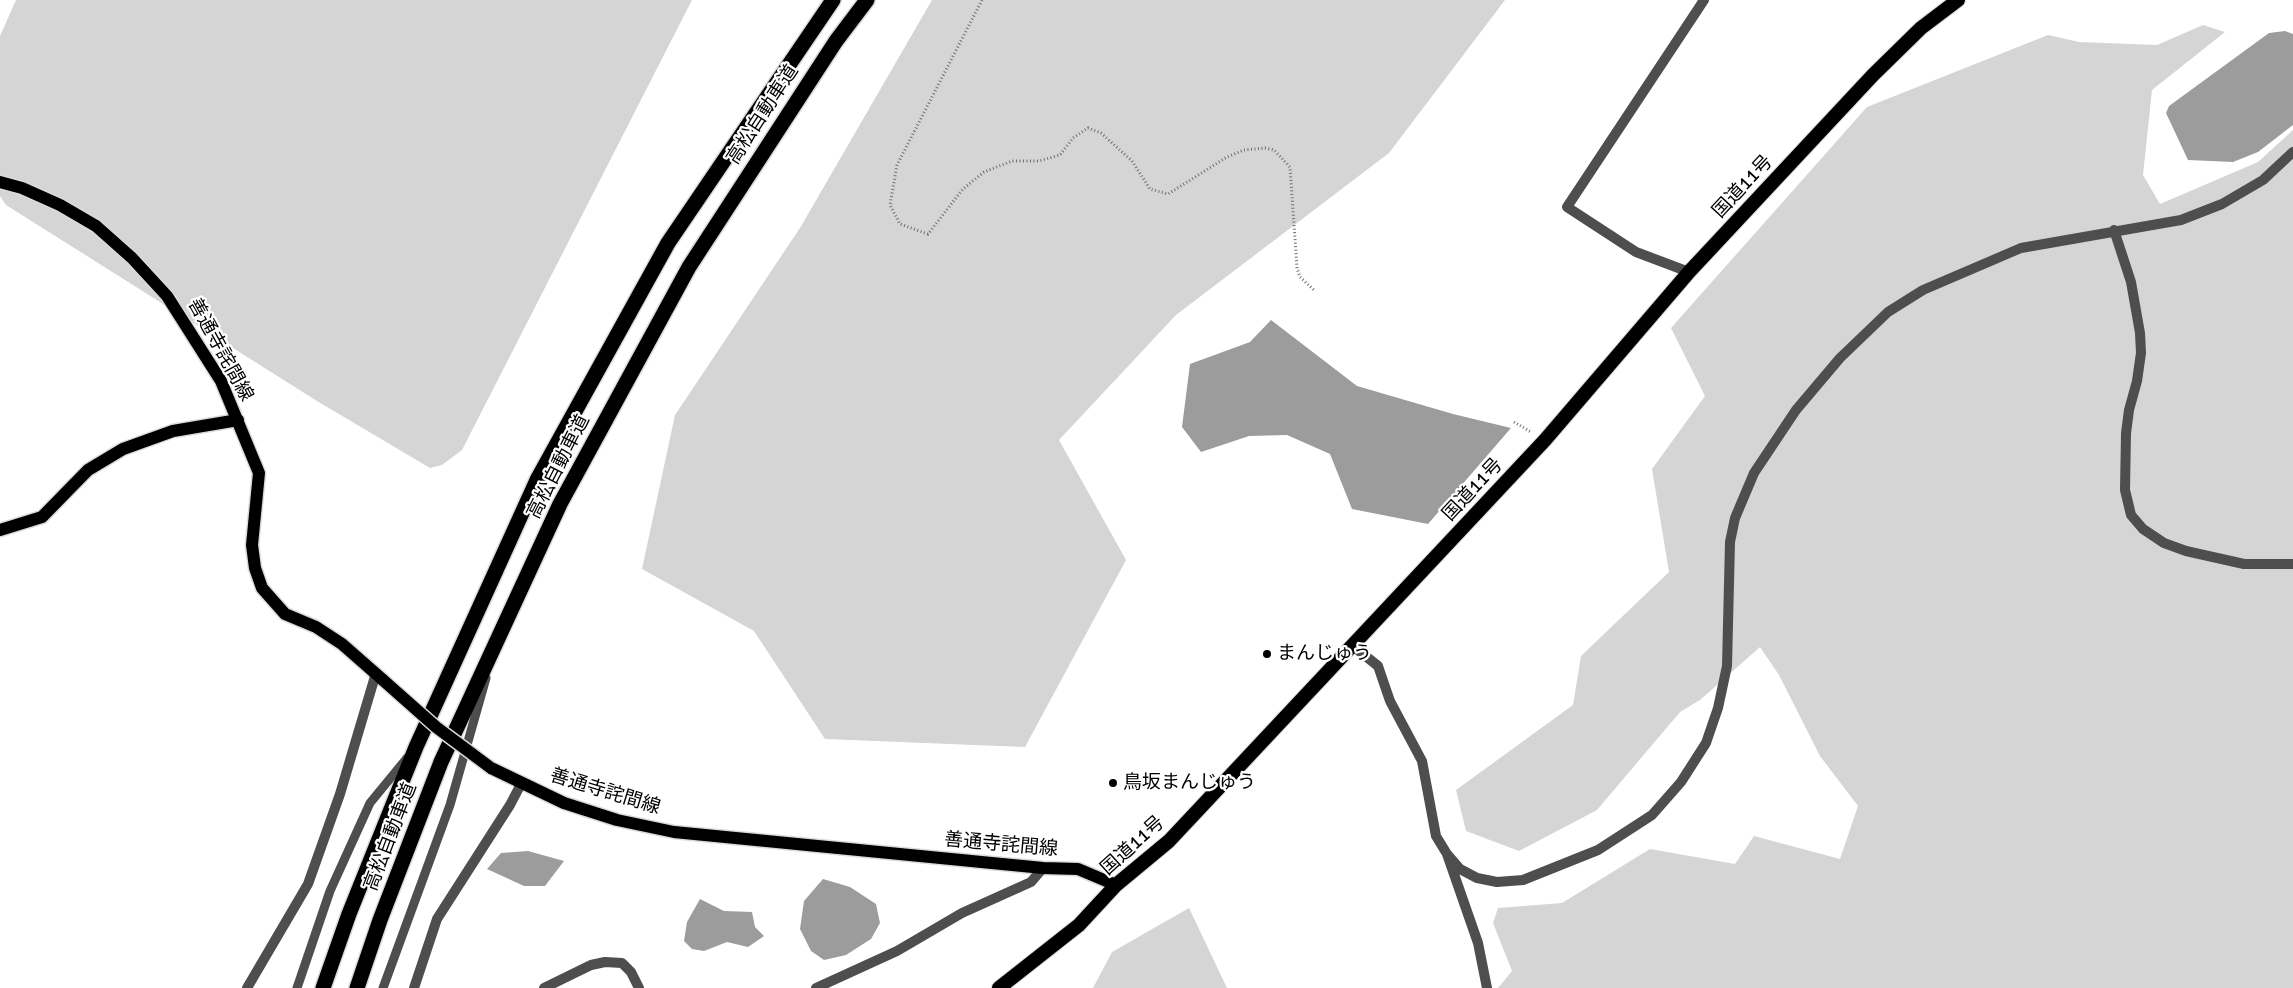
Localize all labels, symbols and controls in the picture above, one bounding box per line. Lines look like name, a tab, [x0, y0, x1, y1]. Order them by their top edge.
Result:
street label: 高松自動車道	[722, 61, 804, 169]
street label: 国道11号	[1708, 151, 1778, 223]
street label: 善通寺詫間線	[182, 295, 258, 405]
street label: 高松自動車道	[523, 411, 595, 523]
street label: 国道11号	[1438, 454, 1508, 526]
place label: まんじゅう	[1277, 643, 1372, 665]
marker: まんじゅう	[1261, 648, 1273, 660]
street label: 善通寺詫間線	[547, 764, 663, 820]
place label: 鳥坂まんじゅう	[1123, 772, 1256, 794]
marker: 鳥坂まんじゅう	[1107, 777, 1119, 789]
street label: 高松自動車道	[360, 780, 422, 894]
street label: 国道11号	[1097, 812, 1169, 880]
street label: 善通寺詫間線	[943, 829, 1059, 861]

